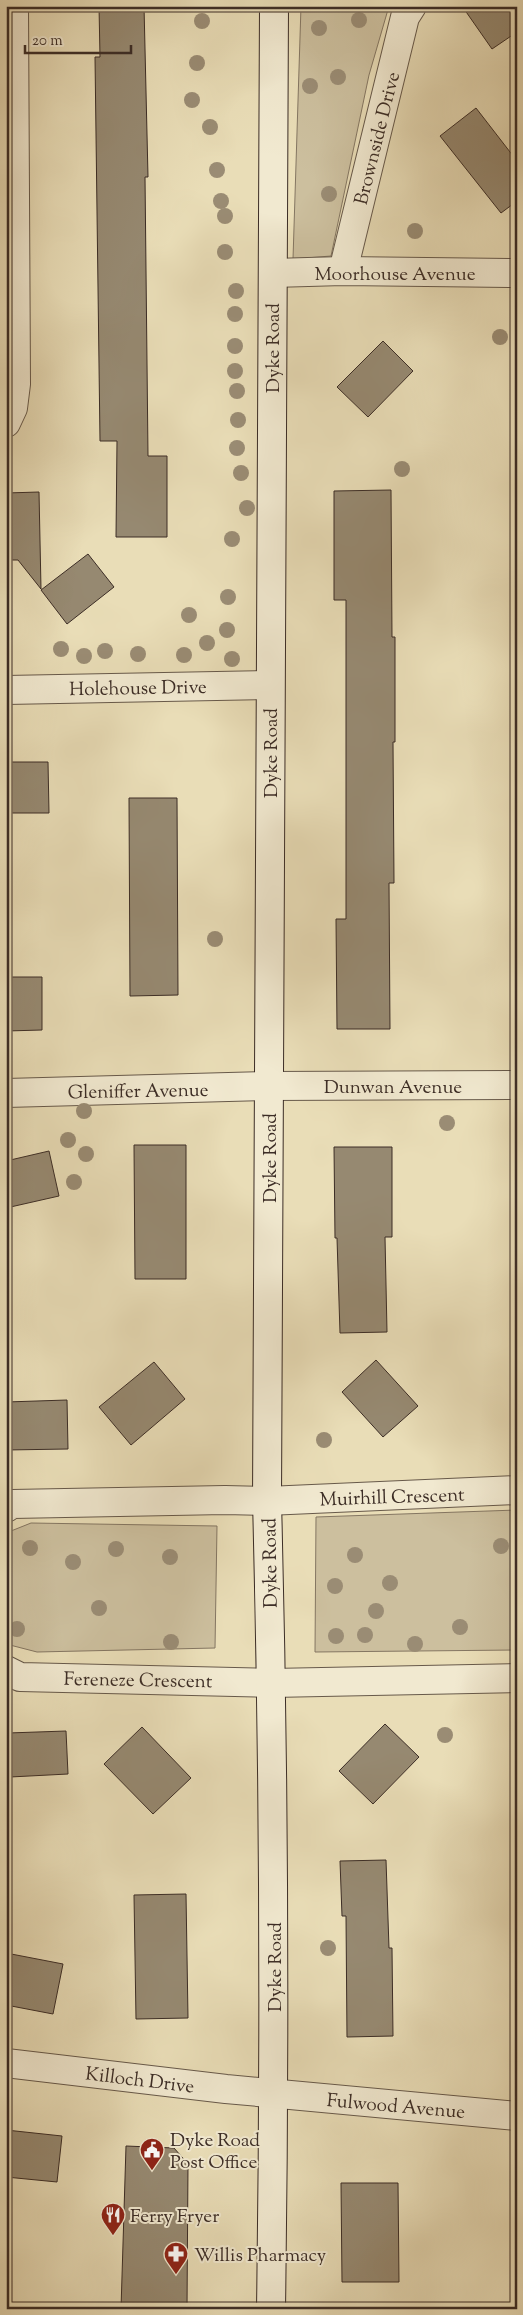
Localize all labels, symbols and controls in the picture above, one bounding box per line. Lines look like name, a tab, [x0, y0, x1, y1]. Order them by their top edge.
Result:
scale bar	[25, 22, 131, 54]
text: 20 m	[32, 31, 63, 52]
street label: Brownside Drive	[349, 69, 408, 208]
street label: Moorhouse Avenue	[314, 262, 476, 289]
street label: Dyke Road	[261, 303, 288, 393]
street label: Holehouse Drive	[69, 675, 207, 704]
street label: Dyke Road	[259, 708, 286, 798]
street label: Dunwan Avenue	[324, 1075, 462, 1102]
street label: Gleniffer Avenue	[67, 1078, 209, 1107]
street label: Dyke Road	[258, 1113, 285, 1203]
street label: Muirhill Crescent	[319, 1482, 466, 1515]
street label: Dyke Road	[257, 1517, 286, 1608]
street label: Fereneze Crescent	[63, 1667, 213, 1696]
street label: Dyke Road	[263, 1922, 290, 2012]
street label: Killoch Drive	[84, 2061, 196, 2102]
street label: Fulwood Avenue	[325, 2088, 466, 2127]
place label: Dyke Road Post Office	[170, 2128, 260, 2177]
public building icon: Dyke Road Post Office	[139, 2137, 165, 2171]
restaurant icon: Ferry Fryer	[100, 2202, 126, 2236]
place label: Ferry Fryer	[130, 2204, 219, 2231]
pharmacy icon: Willis Pharmacy	[163, 2241, 189, 2275]
place label: Willis Pharmacy	[194, 2243, 327, 2270]

